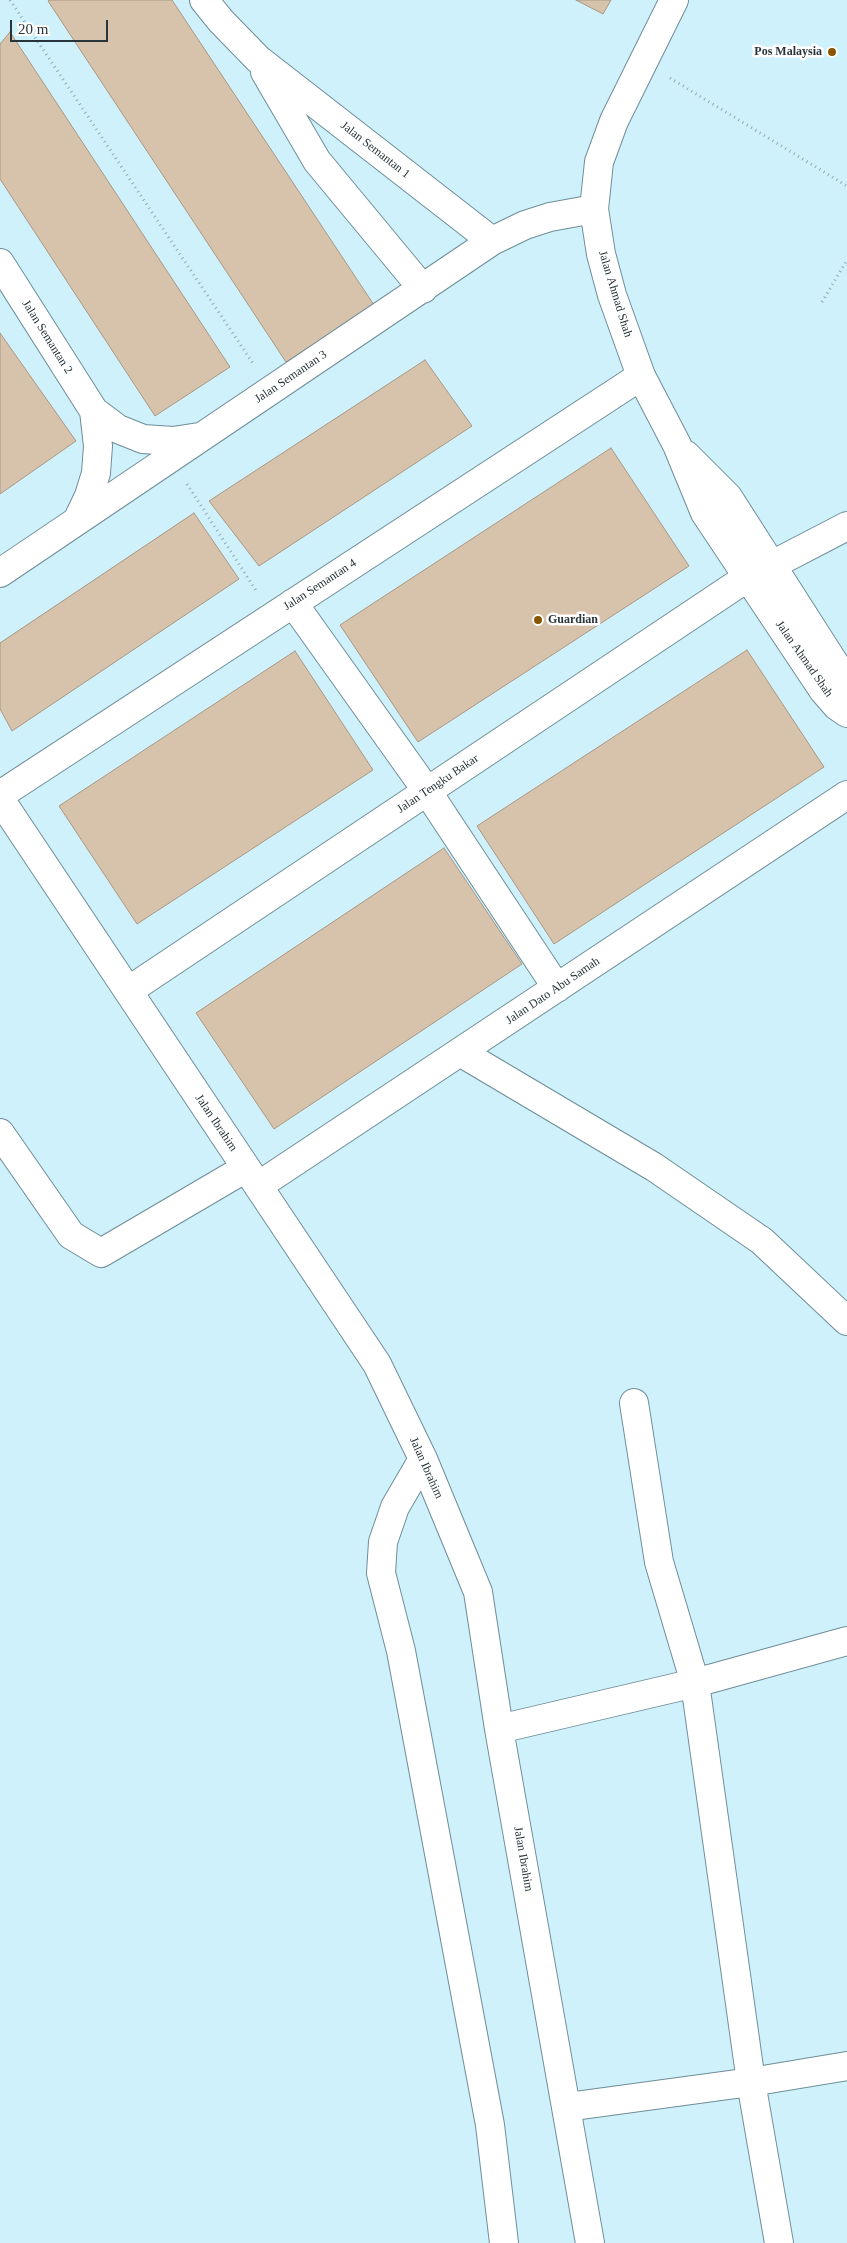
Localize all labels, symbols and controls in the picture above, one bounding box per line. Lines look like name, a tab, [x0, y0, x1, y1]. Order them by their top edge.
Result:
scale bar	[12, 10, 110, 42]
text: 20 m	[18, 21, 48, 37]
place label: Pos Malaysia	[754, 45, 822, 59]
marker: Pos Malaysia	[826, 46, 838, 58]
street label: Jalan Semantan 1	[337, 118, 413, 182]
street label: Jalan Ahmad Shah	[595, 249, 635, 339]
street label: Jalan Semantan 2	[19, 298, 75, 376]
street label: Jalan Semantan 3	[252, 348, 330, 406]
street label: Jalan Semantan 4	[281, 556, 359, 614]
place label: Guardian	[548, 613, 598, 627]
marker: Guardian	[532, 614, 544, 626]
street label: Jalan Ahmad Shah	[772, 618, 836, 700]
street label: Jalan Tengku Bakar	[395, 751, 481, 817]
street label: Jalan Dato Abu Samah	[503, 954, 603, 1028]
street label: Jalan Ibrahim	[192, 1092, 240, 1154]
street label: Jalan Ibrahim	[406, 1435, 446, 1501]
street label: Jalan Ibrahim	[510, 1825, 536, 1893]

